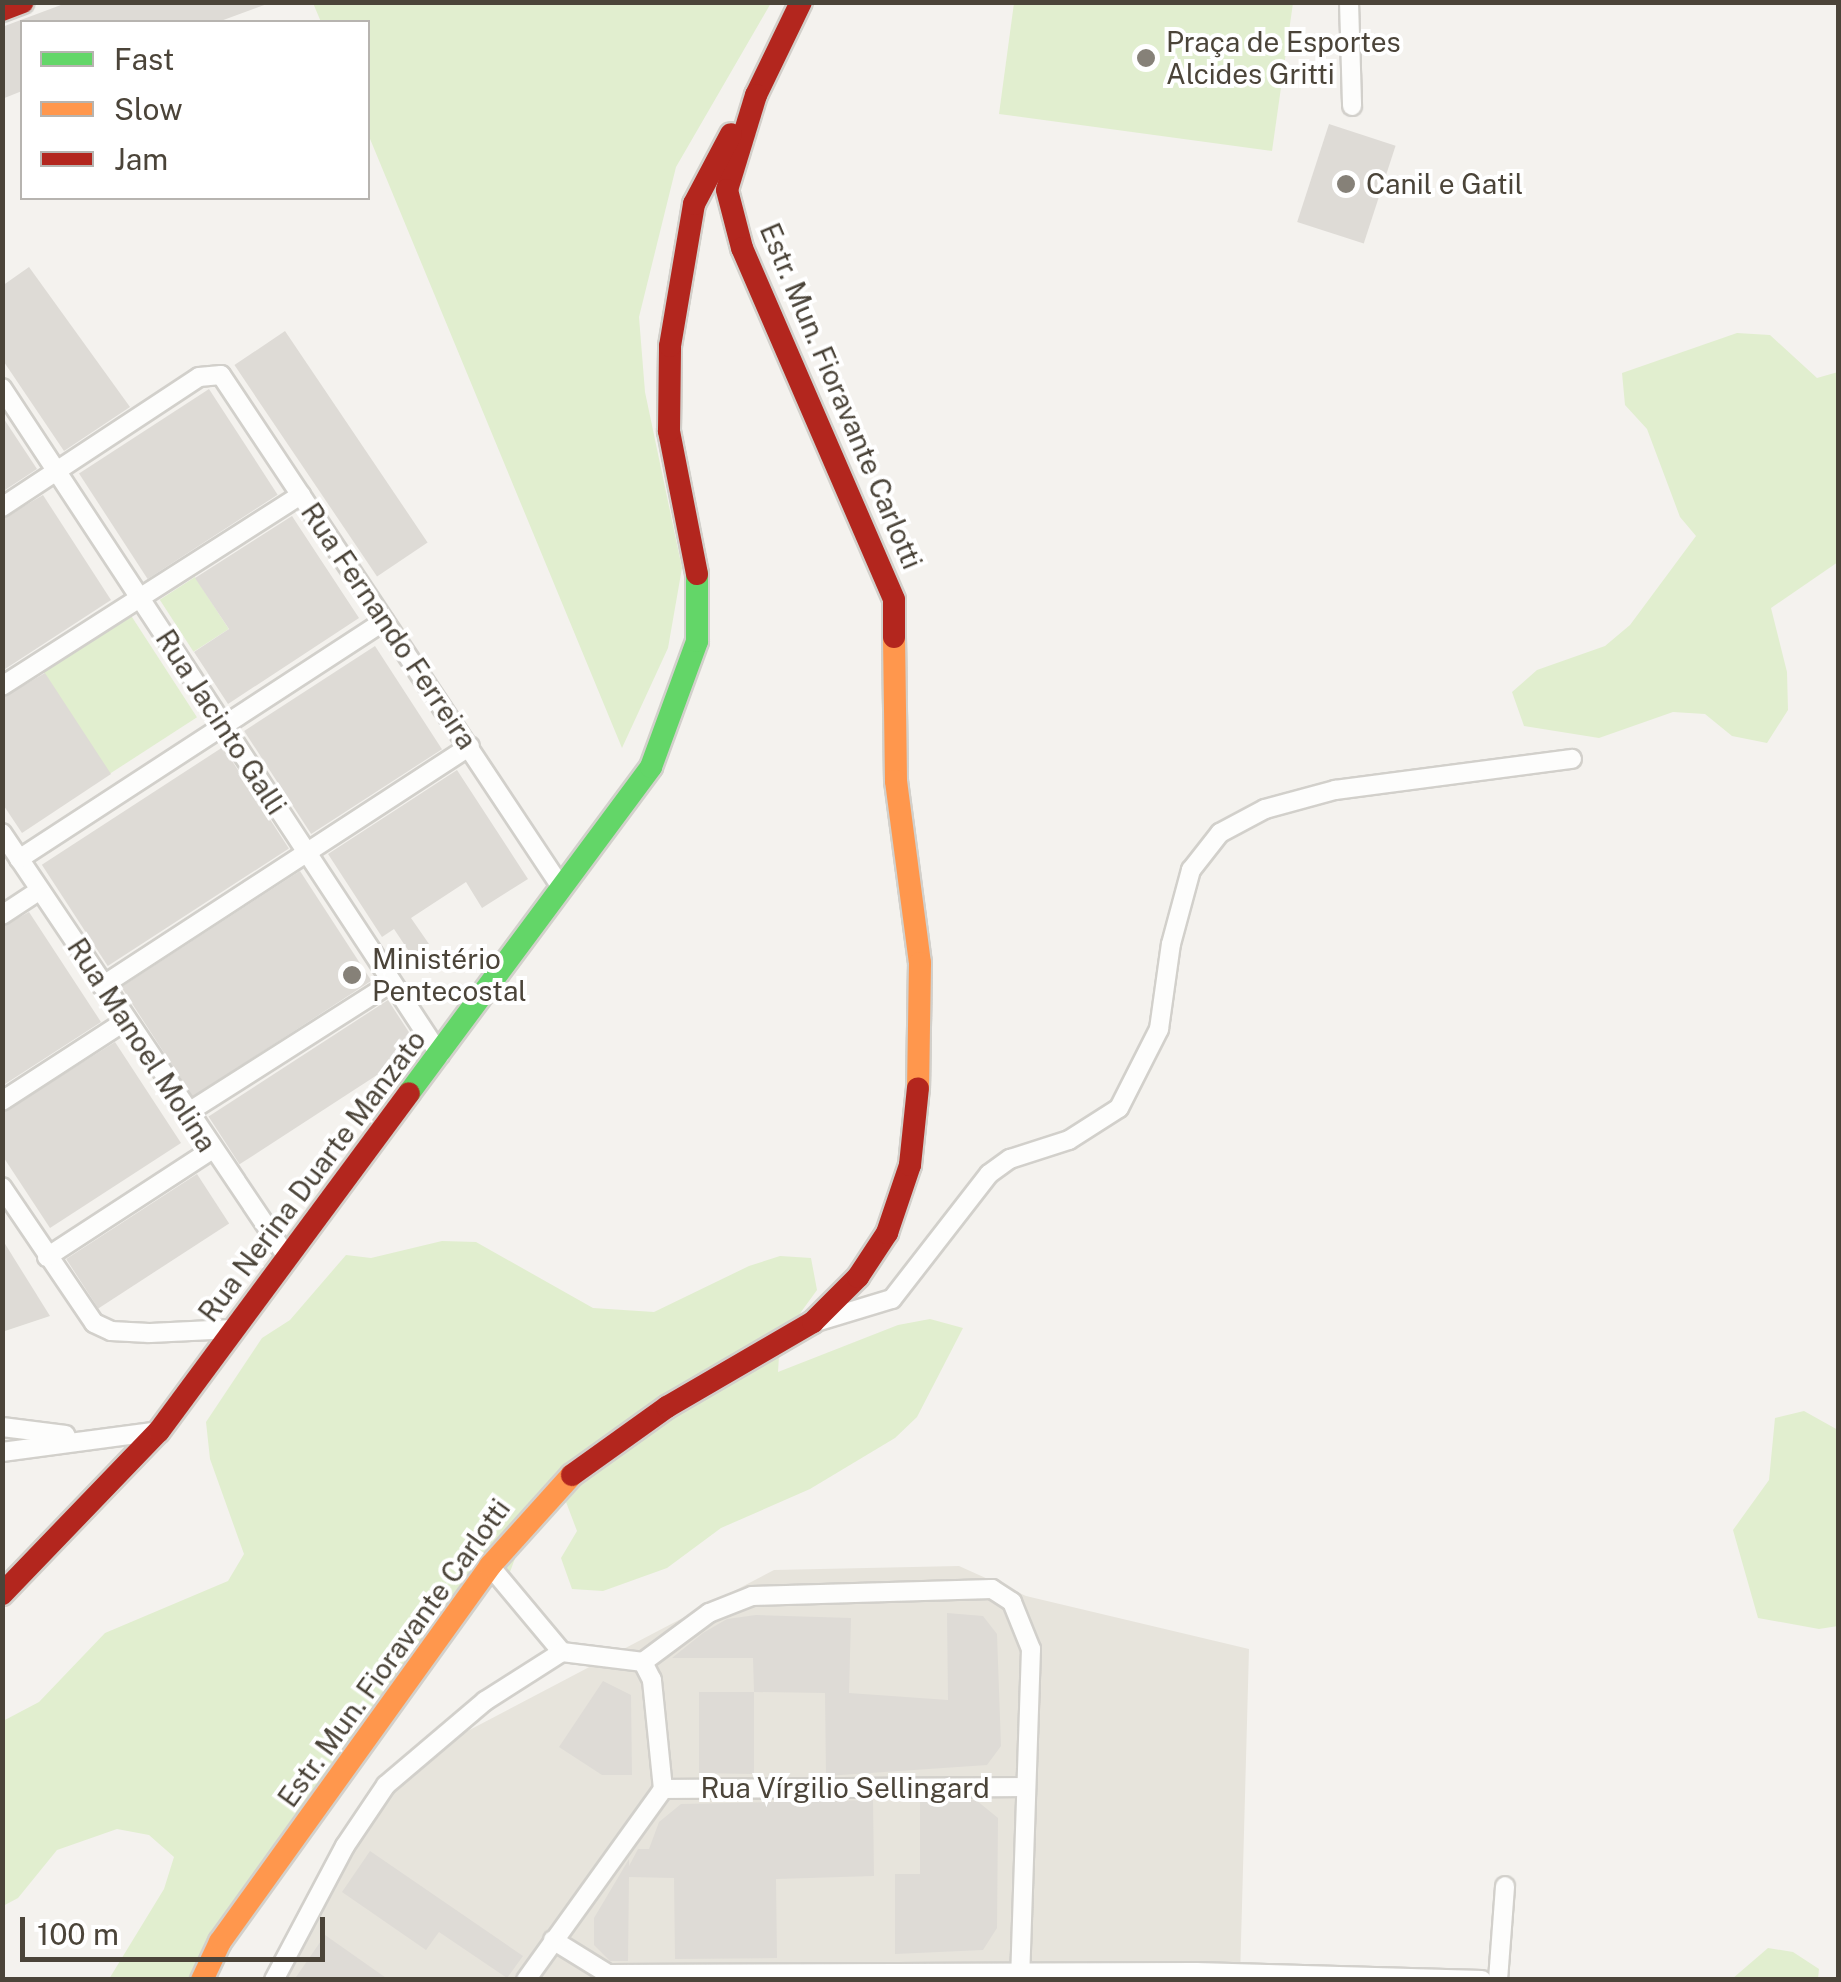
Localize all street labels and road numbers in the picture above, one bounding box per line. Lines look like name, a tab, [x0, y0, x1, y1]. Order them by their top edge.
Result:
street label: Estr. Mun. Fioravante Carlotti	[753, 218, 929, 574]
street label: Rua Fernando Ferreira	[294, 496, 484, 756]
street label: Rua Jacinto Galli	[149, 623, 293, 821]
street label: Rua Manoel Molina	[60, 932, 224, 1158]
street label: Rua Nerina Duarte Manzato	[191, 1024, 433, 1328]
street label: Estr. Mun. Fioravante Carlotti	[271, 1492, 517, 1814]
street label: Rua Vírgilio Sellingard	[700, 1771, 990, 1805]

